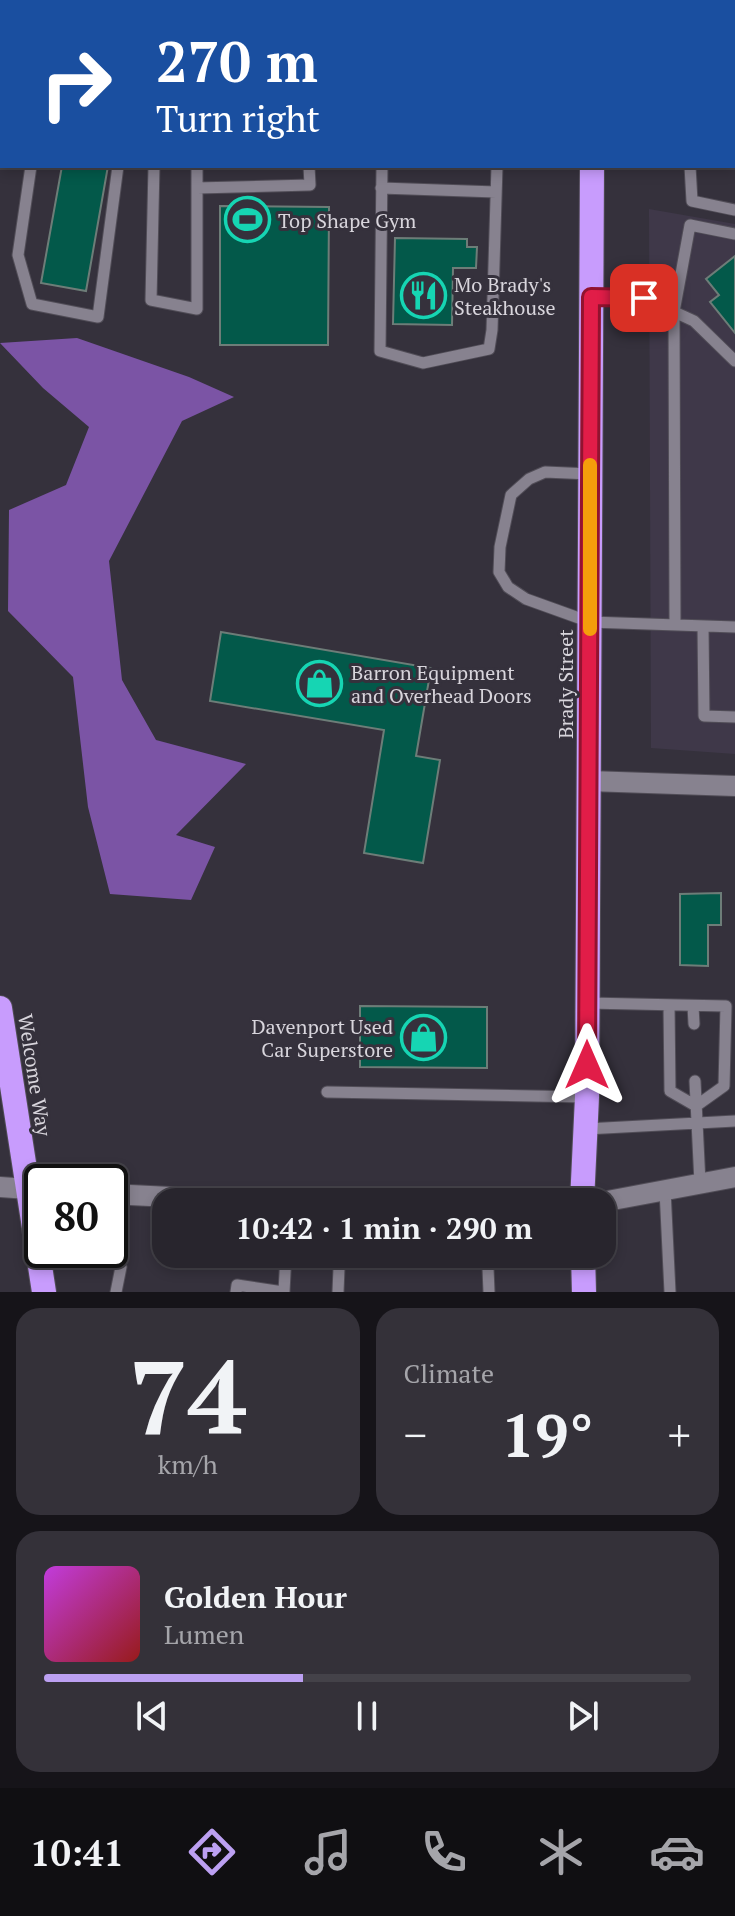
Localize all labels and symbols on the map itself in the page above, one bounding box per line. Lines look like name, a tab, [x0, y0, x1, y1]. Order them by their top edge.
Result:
sports icon: Top Shape Gym	[223, 196, 271, 244]
place label: Top Shape Gym	[278, 207, 416, 234]
pin	[610, 264, 678, 332]
place label: Mo Brady's Steakhouse	[454, 271, 556, 321]
restaurant icon: Mo Brady's Steakhouse	[399, 272, 447, 320]
street label: Brady Street	[552, 629, 579, 739]
place label: Barron Equipment and Overhead Doors	[351, 659, 532, 709]
shop icon: Barron Equipment and Overhead Doors	[296, 660, 344, 708]
street label: Welcome Way	[12, 1012, 58, 1139]
place label: Davenport Used Car Superstore	[251, 1013, 393, 1063]
shop icon: Davenport Used Car Superstore	[400, 1013, 448, 1061]
position arrow	[545, 1023, 629, 1107]
speed limit sign: 80	[24, 1164, 128, 1268]

